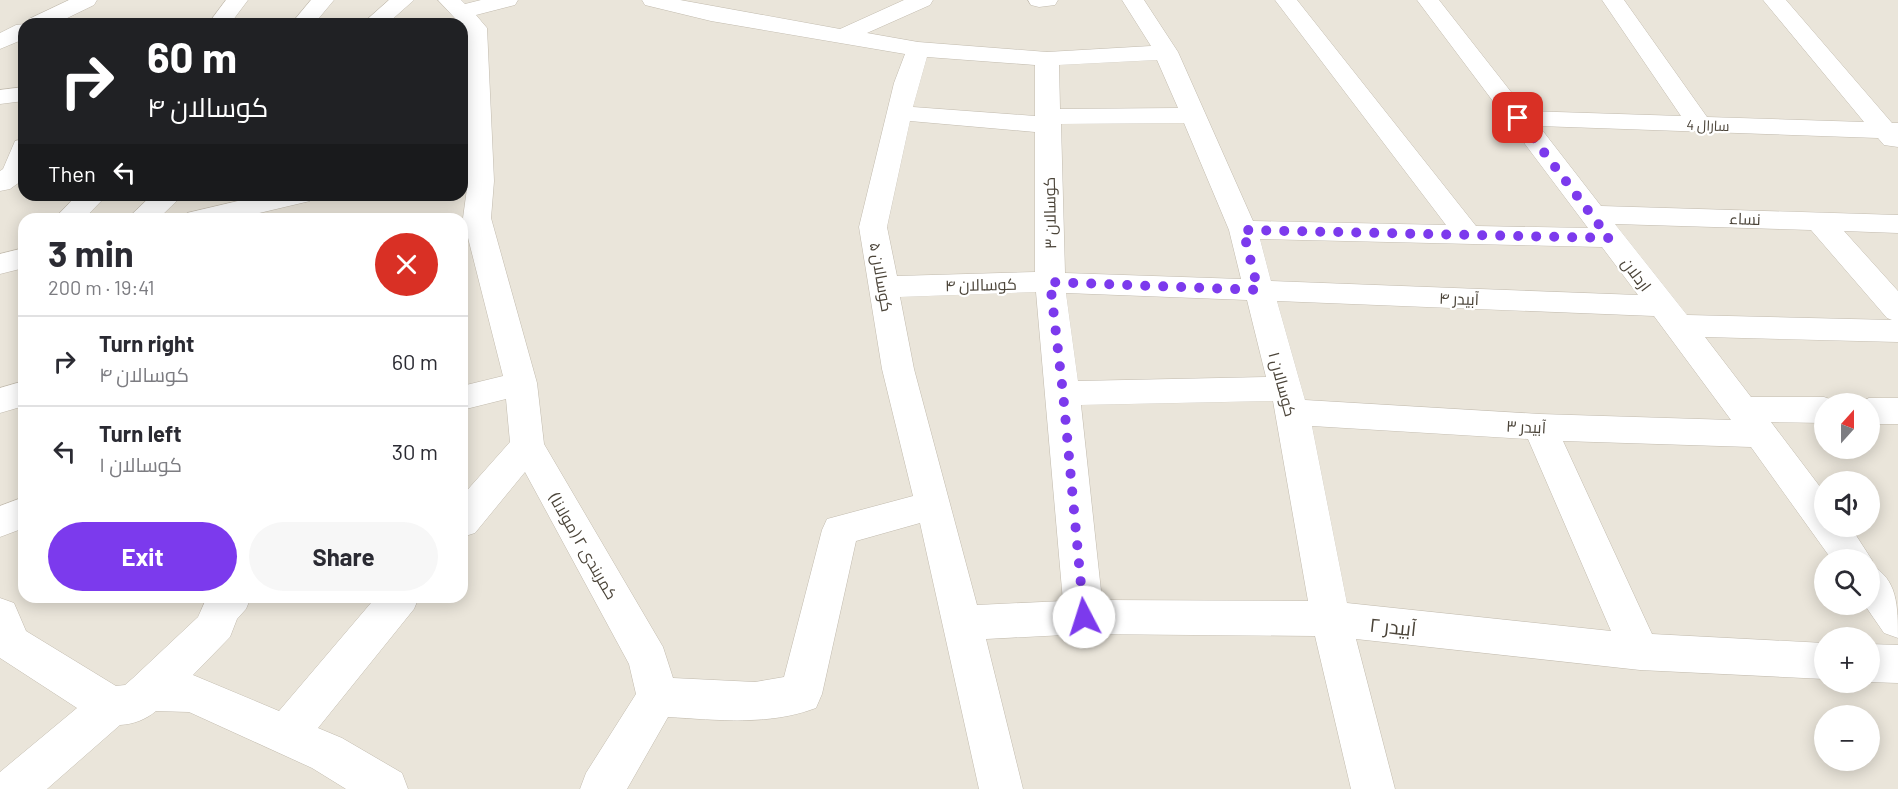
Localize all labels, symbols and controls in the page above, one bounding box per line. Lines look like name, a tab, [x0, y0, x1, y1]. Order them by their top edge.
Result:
text: 60 m	[147, 31, 237, 81]
icon: right	[48, 42, 126, 120]
text: کوسالان ۴	[147, 90, 268, 122]
pin	[1492, 92, 1543, 143]
icon: arrive	[1501, 101, 1534, 134]
street label: سارال 4	[1686, 116, 1730, 135]
icon: left	[108, 156, 141, 189]
text: Then	[48, 160, 96, 186]
street label: کوسالان ۳	[1039, 177, 1061, 249]
street label: نساء	[1729, 208, 1761, 228]
text: 3 min	[48, 231, 134, 274]
button: close	[375, 233, 438, 296]
street label: کوسالان ۵	[865, 241, 897, 314]
street label: اردلان	[1617, 253, 1656, 296]
street label: کوسالان ۴	[945, 274, 1017, 296]
text: 200 m · 19:41	[48, 275, 154, 299]
street label: آبیدر ۴	[1439, 288, 1480, 309]
text: Turn right	[99, 330, 194, 356]
icon: right	[48, 345, 81, 378]
text: 60 m	[392, 348, 438, 374]
street label: کوسالان ۱	[1263, 350, 1301, 419]
text: کوسالان ۴	[99, 362, 189, 386]
north arrow	[1814, 393, 1880, 459]
map controls	[1814, 393, 1880, 771]
street label: آبیدر ۳	[1505, 415, 1547, 438]
text: Turn left	[99, 420, 182, 446]
icon: left	[48, 435, 81, 468]
text: 30 m	[392, 438, 438, 464]
text: کوسالان ۱	[99, 452, 182, 476]
button: sound	[1814, 471, 1880, 537]
street label: کمربندی ۲ (مولانا)	[544, 489, 622, 603]
button: Exit	[48, 522, 237, 591]
button: Share	[249, 522, 438, 591]
button: search	[1814, 549, 1880, 615]
position arrow	[1052, 585, 1116, 649]
street label: آبیدر ۲	[1368, 612, 1418, 641]
button: +	[1814, 627, 1880, 693]
button: −	[1814, 705, 1880, 771]

